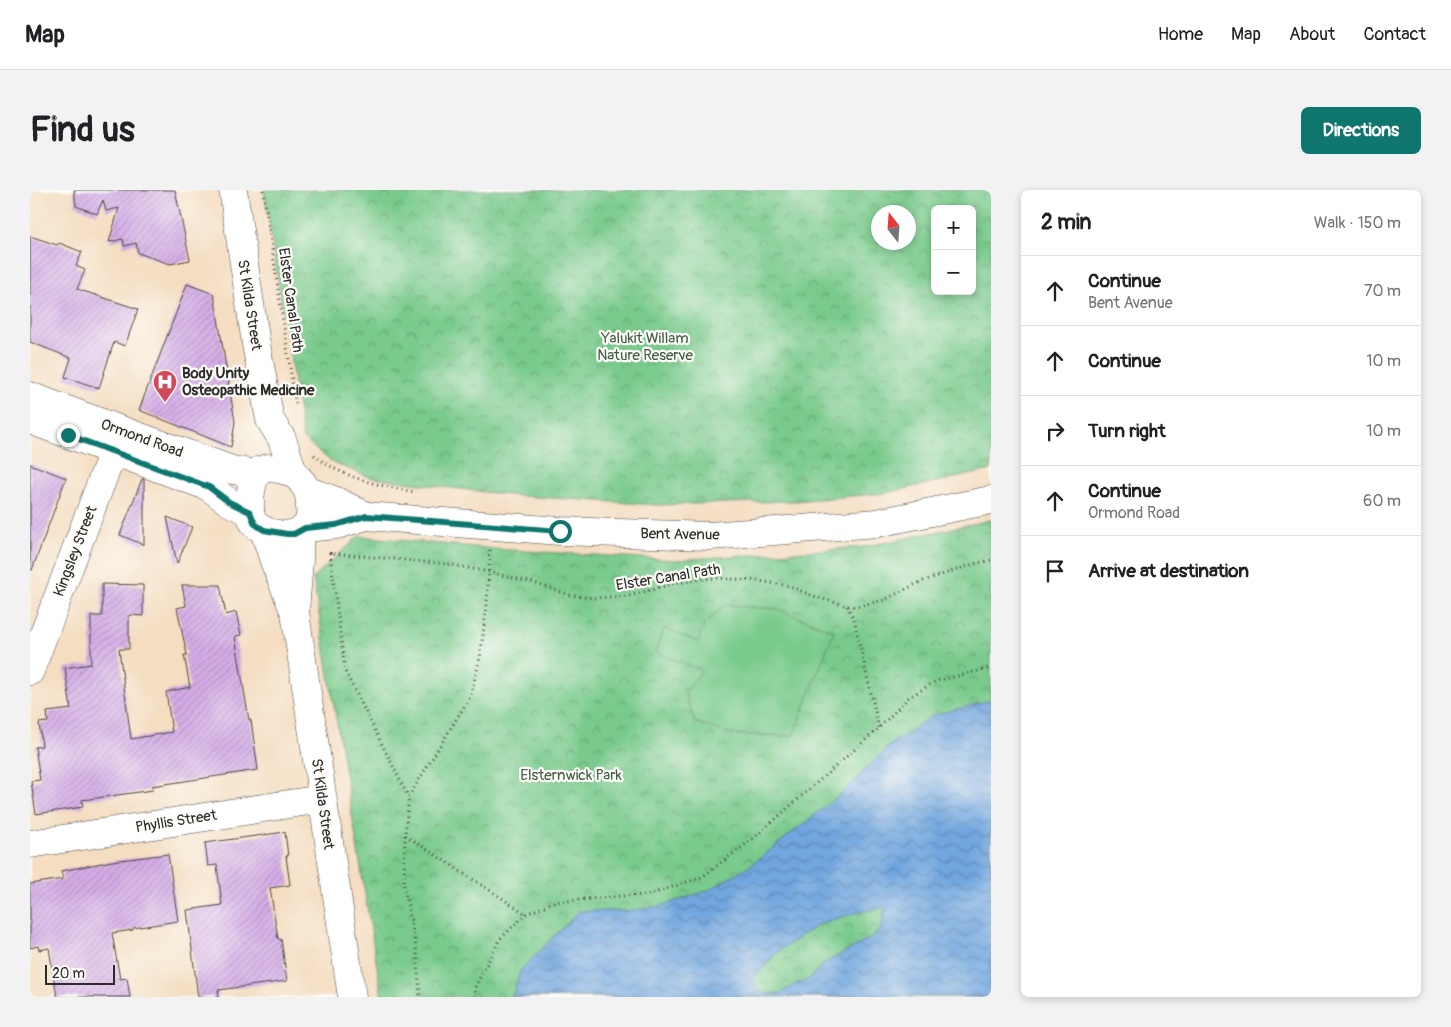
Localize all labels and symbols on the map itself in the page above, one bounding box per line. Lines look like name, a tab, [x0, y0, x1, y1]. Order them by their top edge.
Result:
north arrow	[871, 205, 916, 250]
street label: Elster Canal Path	[274, 247, 307, 354]
street label: St Kilda Street	[233, 258, 266, 353]
park label: Yalukit Willam Nature Reserve	[597, 329, 693, 365]
place label: Body Unity Osteopathic Medicine	[182, 364, 315, 400]
hospital icon: Body Unity Osteopathic Medicine	[152, 369, 178, 403]
street label: Ormond Road	[98, 415, 186, 462]
route end	[57, 424, 80, 447]
street label: Kingsley Street	[49, 502, 102, 599]
route start	[549, 520, 572, 543]
street label: Bent Avenue	[640, 524, 720, 545]
street label: Elster Canal Path	[614, 560, 722, 595]
street label: St Kilda Street	[307, 757, 338, 852]
park label: Elsternwick Park	[520, 766, 623, 785]
street label: Phyllis Street	[134, 806, 219, 837]
scale bar	[45, 962, 115, 985]

